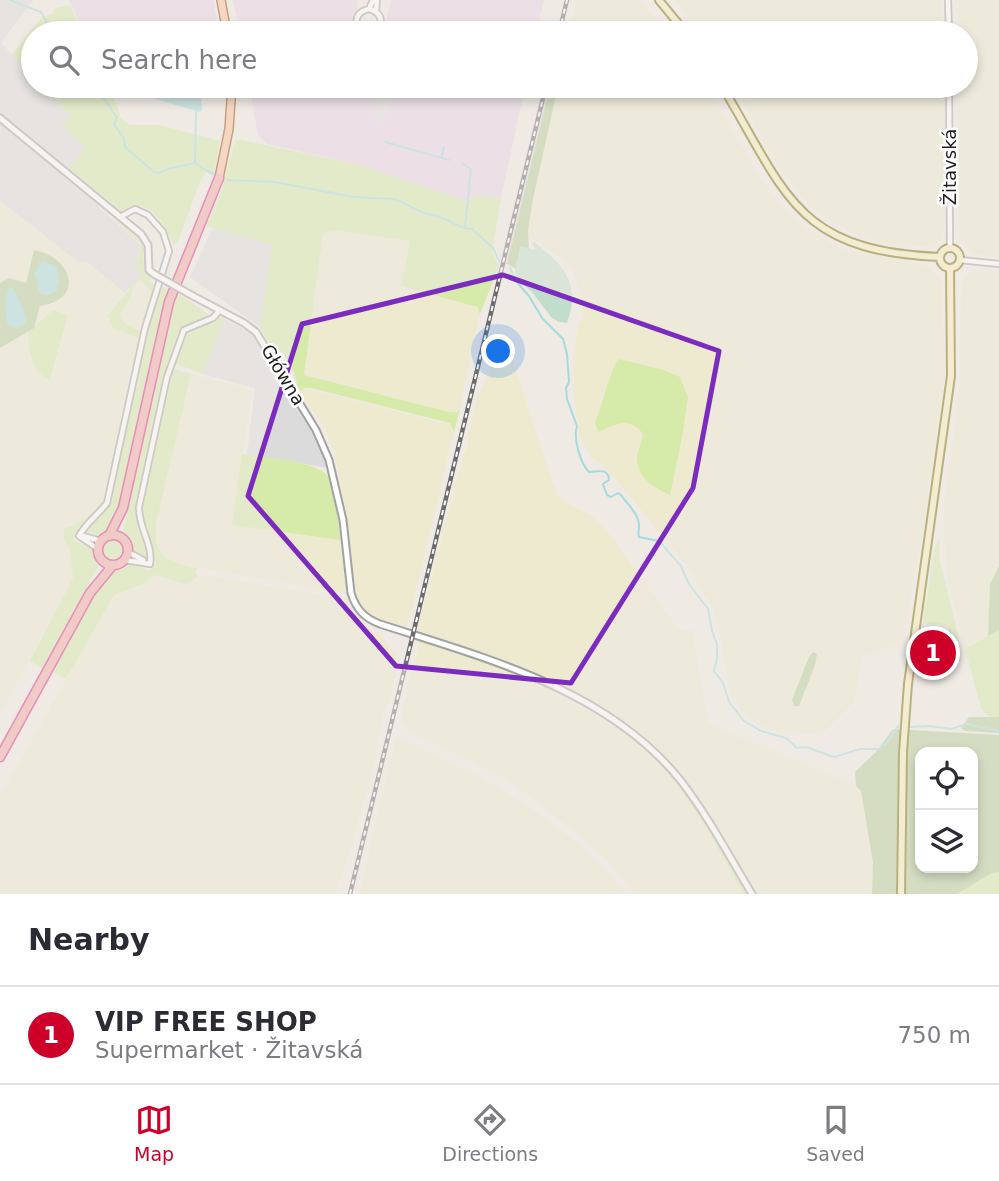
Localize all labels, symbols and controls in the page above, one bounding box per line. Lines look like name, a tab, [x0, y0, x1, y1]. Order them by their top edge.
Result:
search box	[21, 21, 978, 98]
icon: search	[45, 41, 83, 79]
text: Search here	[101, 45, 257, 75]
street label: Žitavská	[939, 129, 960, 205]
your location	[481, 334, 515, 368]
street label: Główna	[257, 341, 310, 409]
pin: 1	[910, 627, 956, 679]
map controls	[915, 747, 978, 873]
button: locate	[915, 747, 978, 810]
button: layers	[915, 810, 978, 873]
text: Nearby	[28, 922, 150, 957]
text: VIP FREE SHOP	[95, 1007, 317, 1037]
text: 1	[43, 1022, 59, 1048]
text: 750 m	[897, 1022, 971, 1048]
text: Supermarket · Žitavská	[95, 1037, 363, 1063]
tab: Map	[134, 1101, 174, 1165]
tab: Directions	[442, 1101, 538, 1165]
tab: Saved	[806, 1101, 865, 1165]

